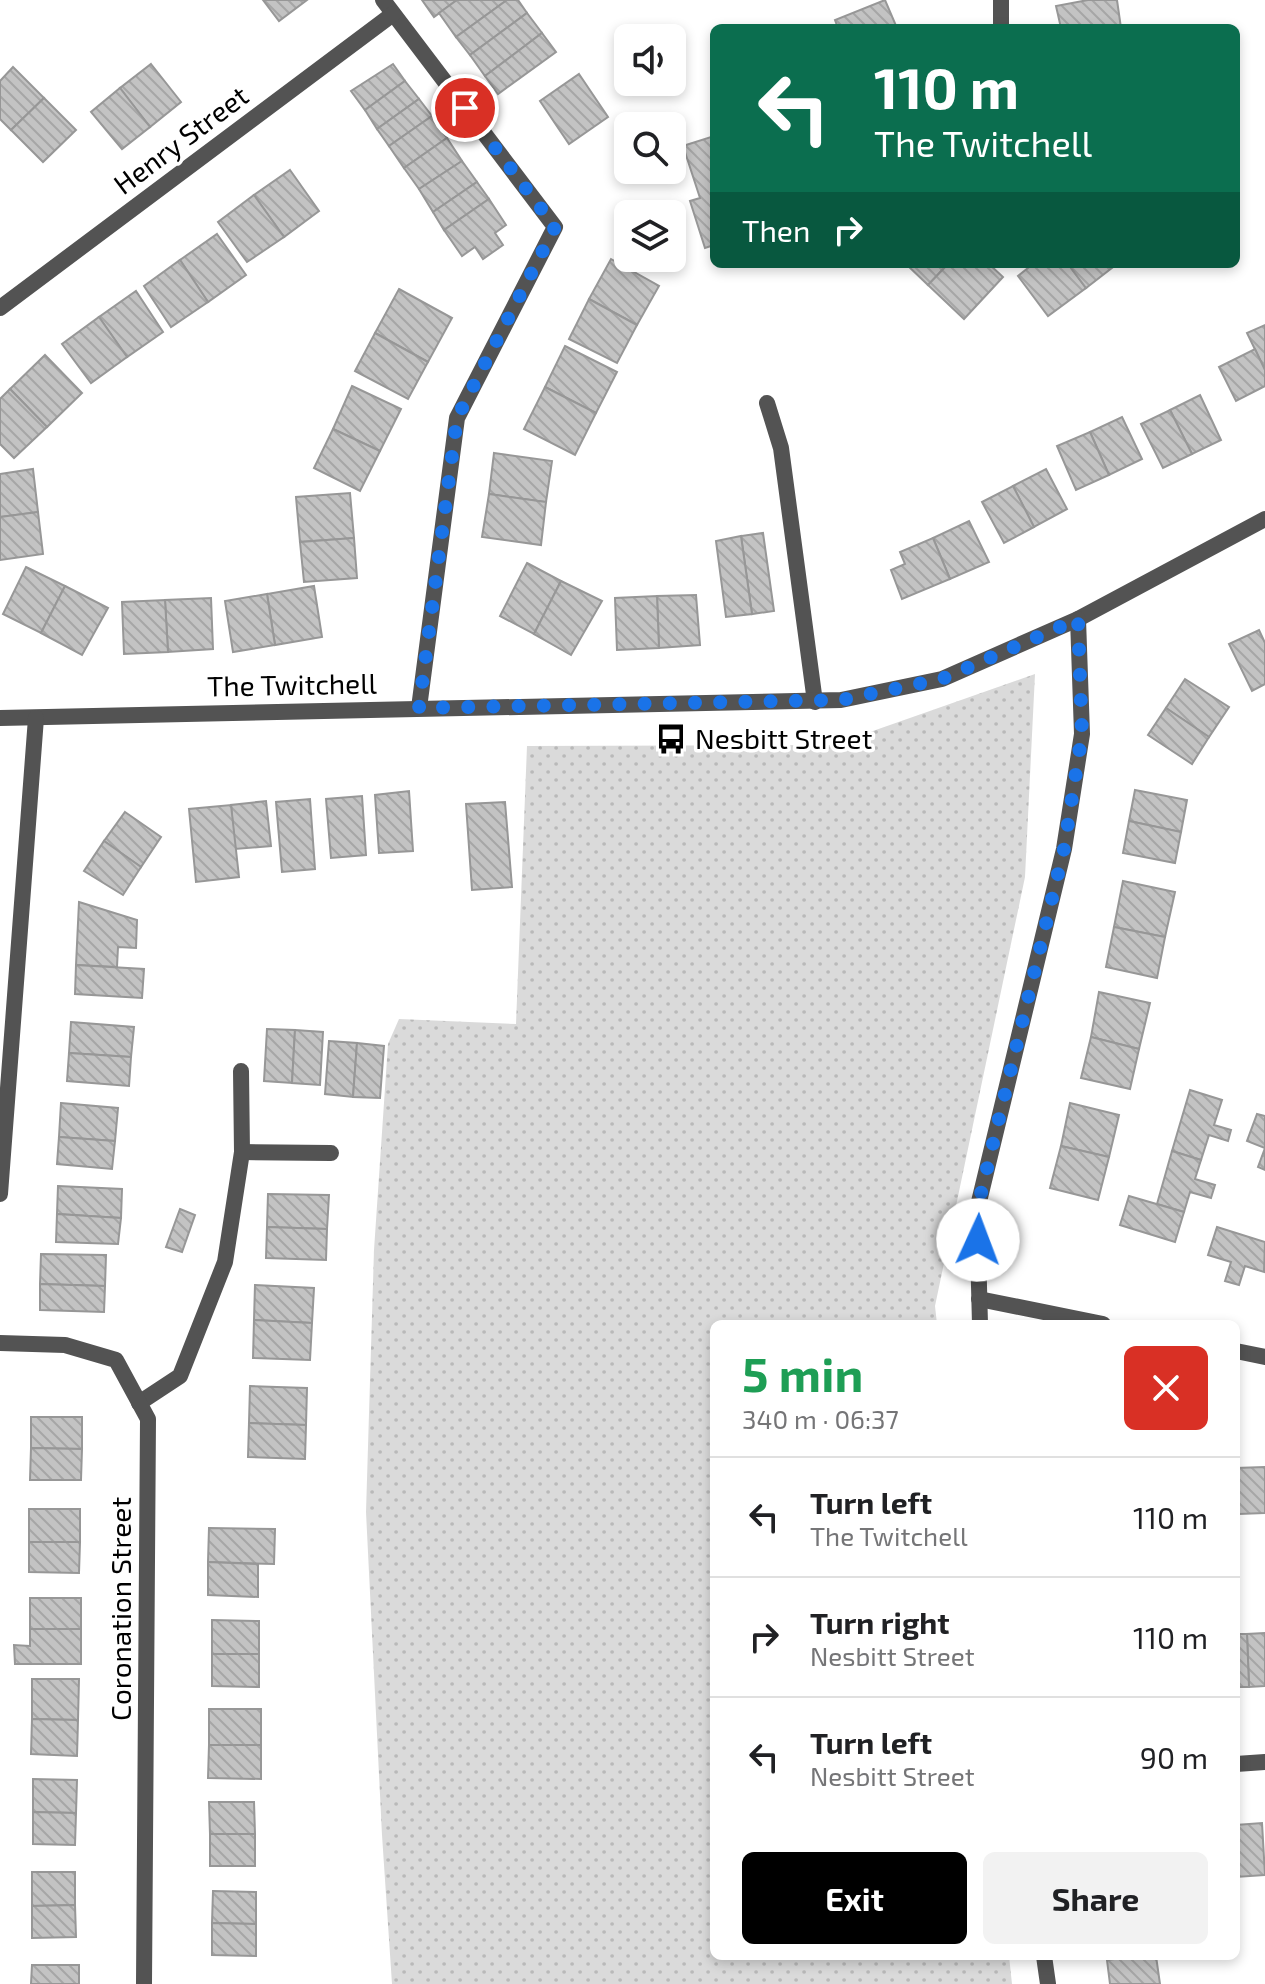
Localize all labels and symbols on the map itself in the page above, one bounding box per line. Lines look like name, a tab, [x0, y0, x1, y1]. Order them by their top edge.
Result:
pin	[431, 74, 499, 142]
street label: Henry Street	[106, 78, 254, 201]
street label: The Twitchell	[207, 666, 378, 702]
place label: Nesbitt Street	[695, 721, 872, 755]
bus stop icon: Nesbitt Street	[654, 722, 688, 756]
position arrow	[936, 1198, 1020, 1282]
street label: Coronation Street	[103, 1497, 137, 1721]

